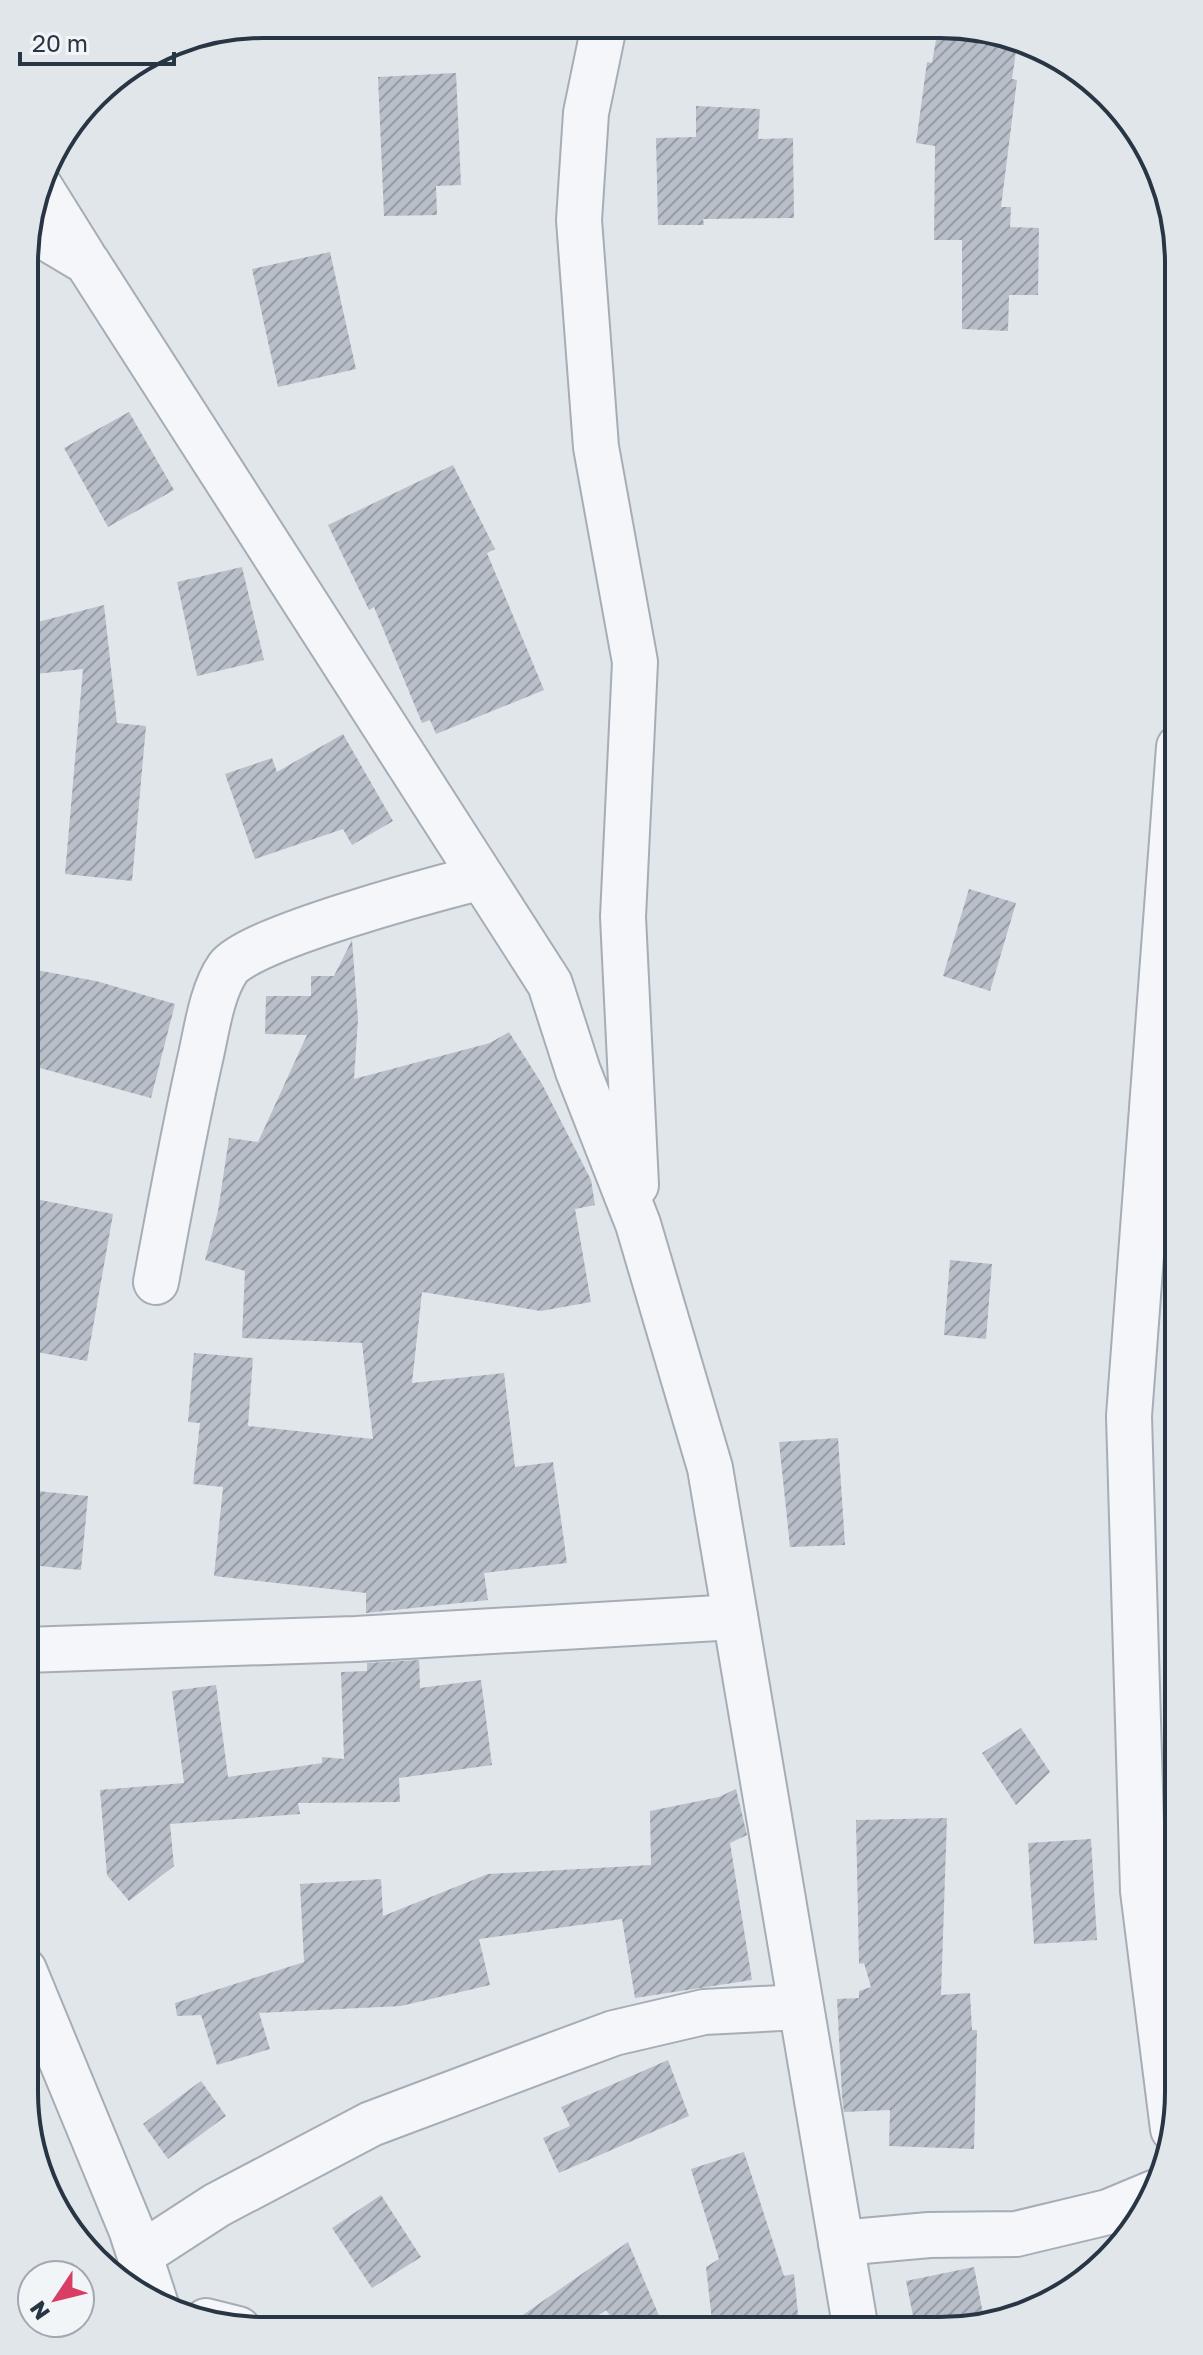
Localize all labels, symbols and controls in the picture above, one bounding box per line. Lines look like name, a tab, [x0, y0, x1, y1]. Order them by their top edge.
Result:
scale bar	[20, 16, 174, 66]
text: 20 m	[32, 28, 88, 57]
north arrow	[16, 2259, 96, 2339]
text: N	[23, 2296, 55, 2325]

